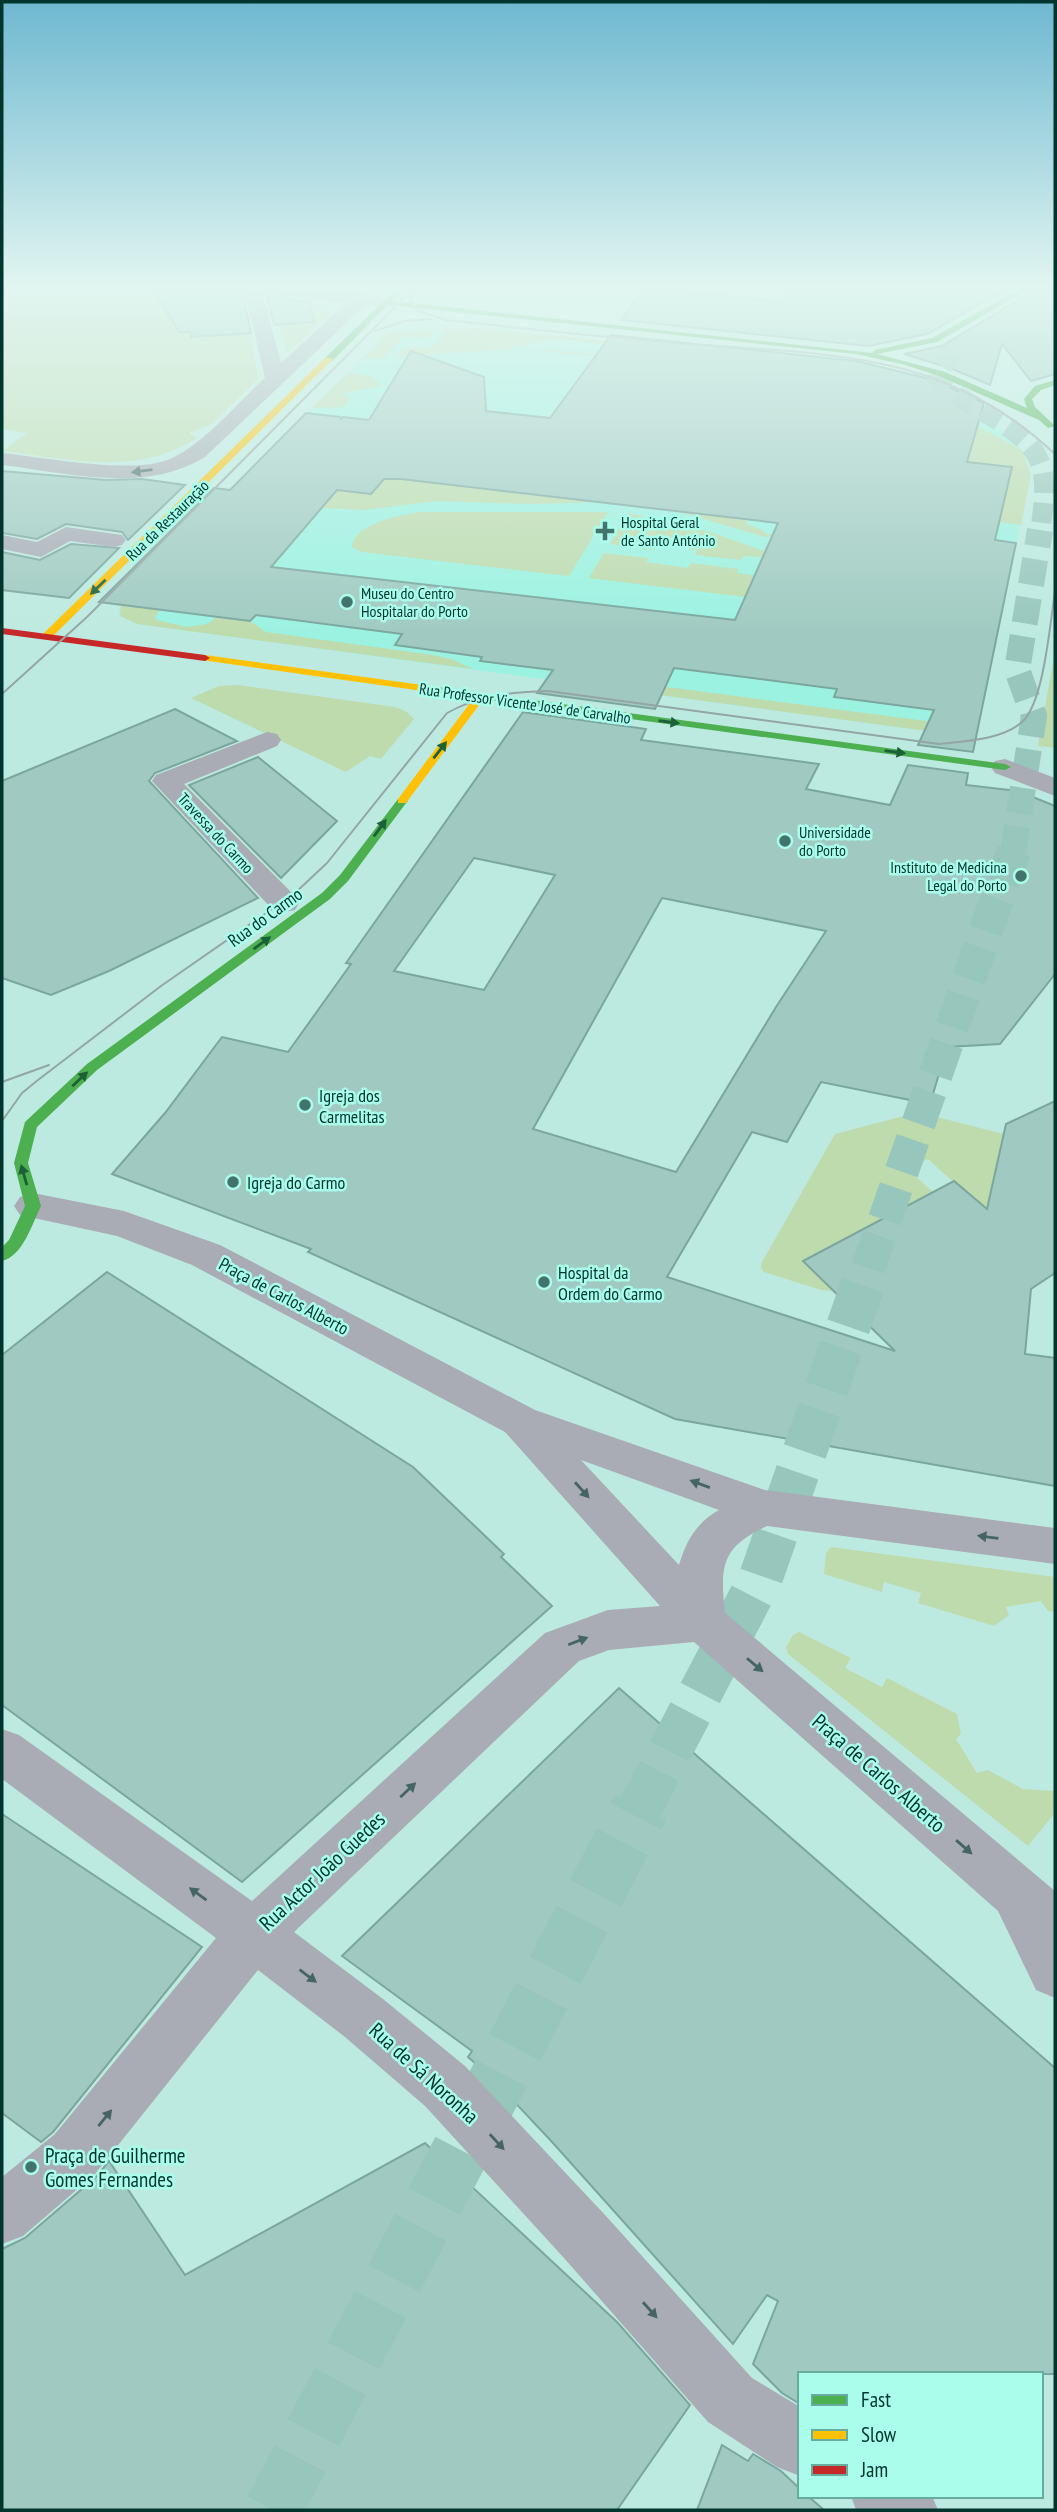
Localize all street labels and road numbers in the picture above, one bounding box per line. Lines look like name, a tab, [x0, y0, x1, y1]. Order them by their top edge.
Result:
street label: Rua da Restauração	[121, 475, 213, 565]
street label: Rua Professor Vicente José de Carvalho	[418, 678, 632, 728]
street label: Travessa do Carmo	[174, 789, 258, 877]
street label: Rua do Carmo	[223, 882, 307, 952]
street label: Praça de Carlos Alberto	[215, 1252, 353, 1340]
street label: Praça de Carlos Alberto	[807, 1708, 951, 1838]
street label: Rua Actor João Guedes	[253, 1806, 391, 1936]
street label: Rua de Sá Noronha	[364, 2017, 484, 2129]

